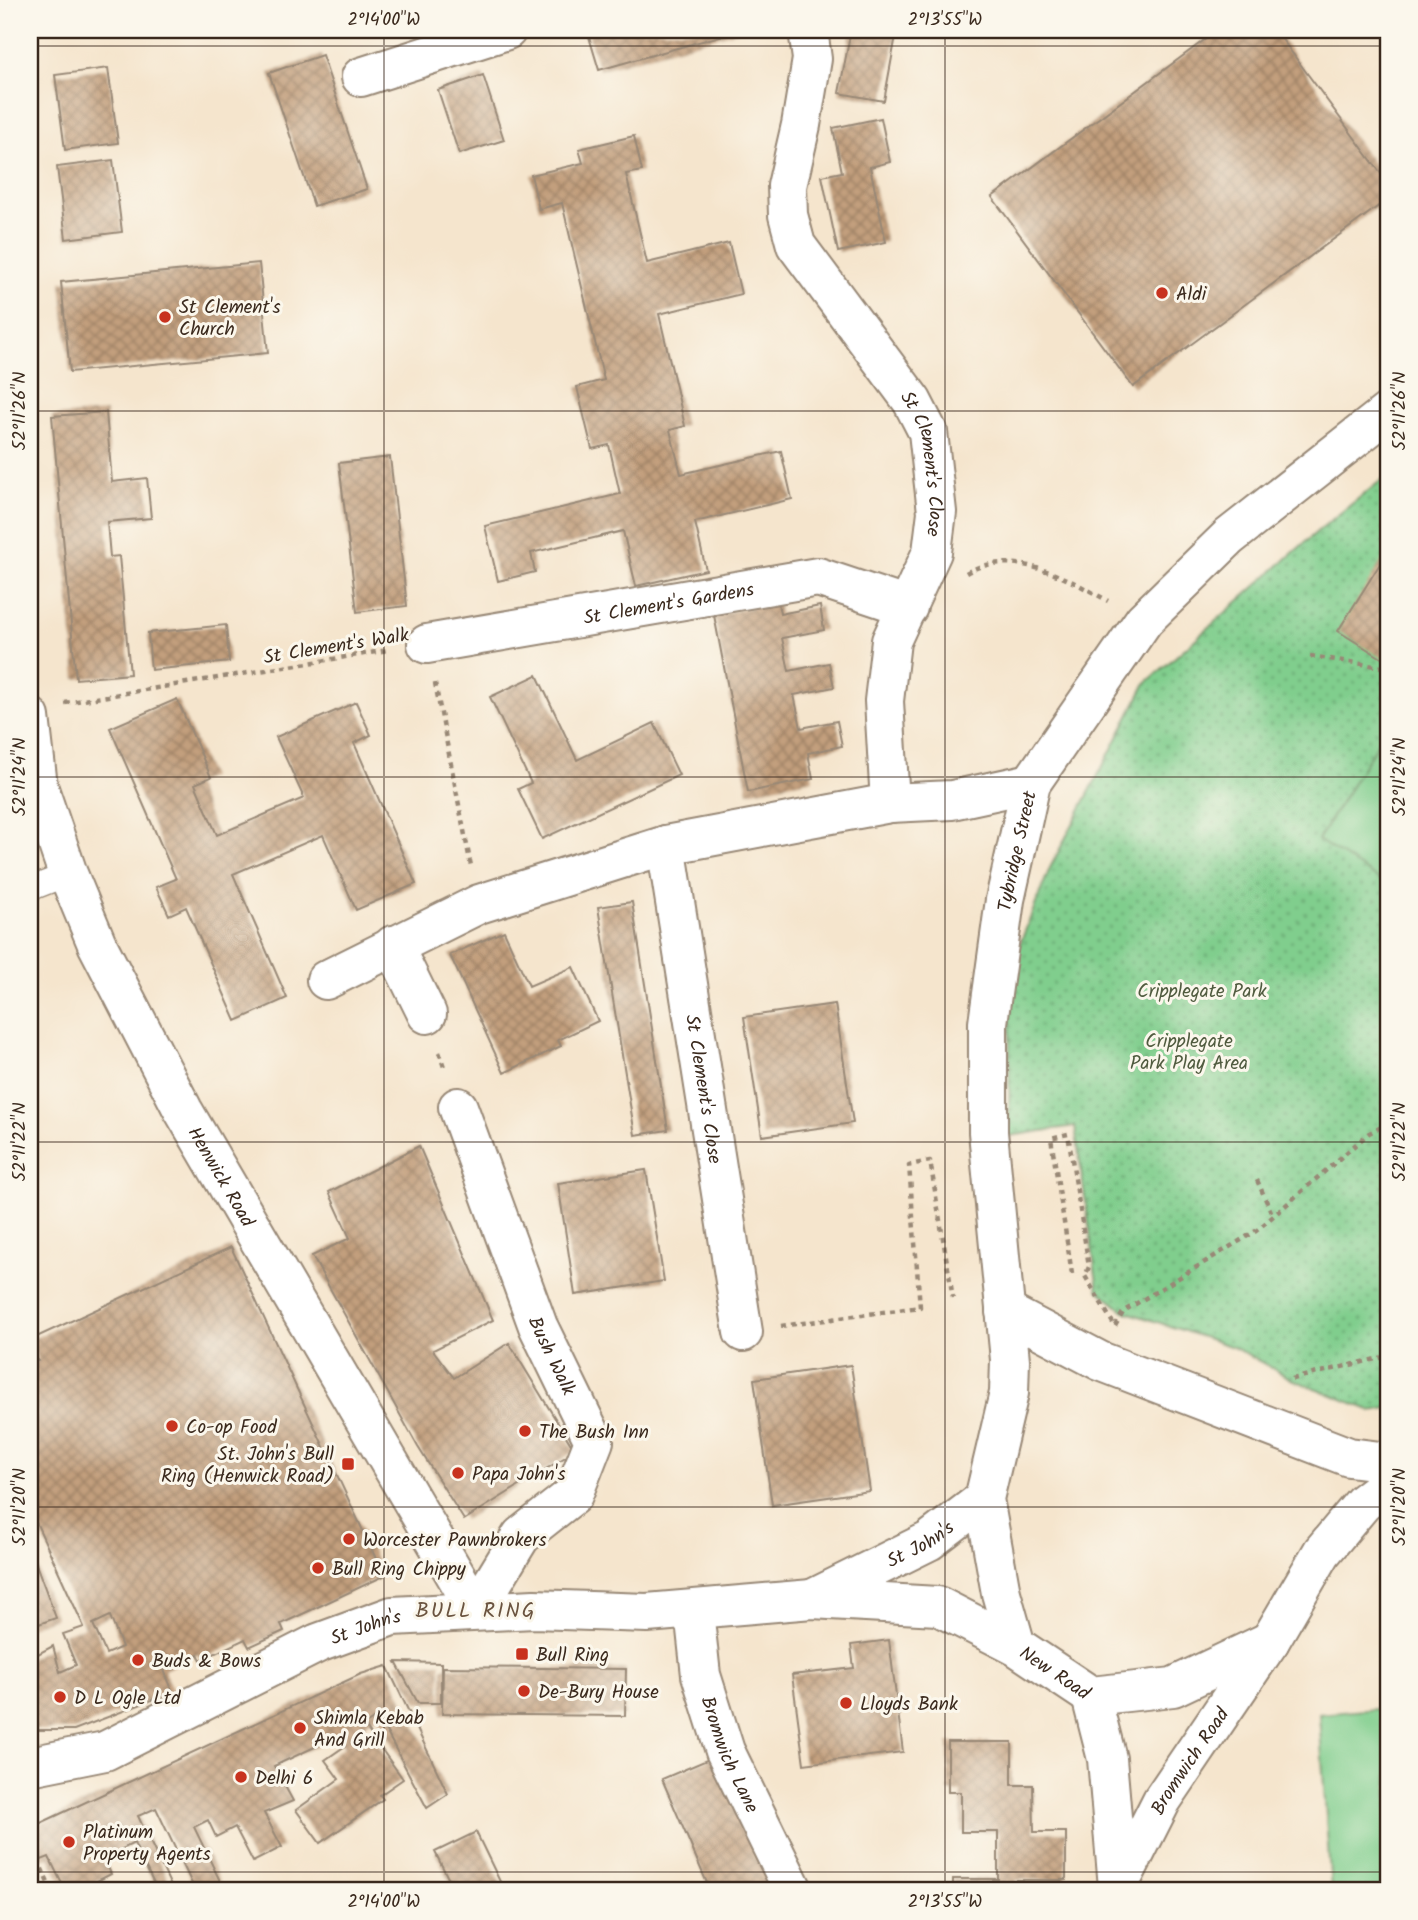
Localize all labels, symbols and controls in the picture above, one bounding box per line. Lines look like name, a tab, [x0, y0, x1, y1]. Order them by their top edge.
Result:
text: 2°14'00"W	[348, 6, 420, 35]
text: 2°13'55"W	[908, 6, 982, 35]
place label: Aldi	[1176, 280, 1208, 310]
marker: Aldi	[1154, 285, 1170, 301]
place label: St Clement's Church	[179, 293, 281, 345]
marker: St Clement's Church	[157, 309, 173, 325]
text: 52°11'26"N	[6, 372, 35, 450]
text: 52°11'26"N	[1386, 372, 1415, 450]
street label: St Clement's Close	[892, 385, 950, 539]
street label: St Clement's Gardens	[581, 575, 756, 634]
street label: St Clement's Walk	[262, 621, 411, 673]
text: 52°11'24"N	[6, 738, 35, 816]
text: 52°11'24"N	[1386, 738, 1415, 816]
street label: Tybridge Street	[991, 788, 1046, 913]
park label: Cripplegate Park	[1137, 977, 1267, 1007]
street label: St Clement's Close	[676, 1013, 729, 1166]
park label: Cripplegate Park Play Area	[1130, 1027, 1248, 1079]
text: 52°11'22"N	[6, 1102, 35, 1182]
text: 52°11'22"N	[1386, 1102, 1415, 1182]
street label: Henwick Road	[179, 1121, 262, 1234]
street label: Bush Walk	[519, 1313, 583, 1401]
place label: Co-op Food	[186, 1413, 277, 1443]
marker: Co-op Food	[164, 1418, 180, 1434]
place label: The Bush Inn	[539, 1418, 649, 1448]
marker: The Bush Inn	[517, 1423, 533, 1439]
place label: St. John's Bull Ring (Henwick Road)	[161, 1440, 334, 1492]
marker: St. John's Bull Ring (Henwick Road)	[340, 1456, 356, 1472]
place label: Papa John's	[472, 1460, 566, 1490]
marker: Papa John's	[450, 1465, 466, 1481]
text: 52°11'20"N	[6, 1468, 35, 1546]
text: 52°11'20"N	[1386, 1468, 1415, 1546]
street label: St John's	[882, 1514, 961, 1577]
place label: Worcester Pawnbrokers	[363, 1526, 547, 1556]
marker: Worcester Pawnbrokers	[341, 1531, 357, 1547]
place label: Bull Ring Chippy	[332, 1555, 467, 1585]
marker: Bull Ring Chippy	[310, 1560, 326, 1576]
district label: BULL RING	[415, 1595, 537, 1628]
street label: St John's	[327, 1603, 402, 1654]
street label: New Road	[1013, 1639, 1096, 1709]
place label: Bull Ring	[536, 1641, 609, 1671]
marker: Bull Ring	[514, 1646, 530, 1662]
place label: Buds & Bows	[152, 1647, 261, 1677]
marker: Buds & Bows	[130, 1652, 146, 1668]
place label: De-Bury House	[538, 1678, 659, 1708]
marker: De-Bury House	[516, 1683, 532, 1699]
place label: D L Ogle Ltd	[74, 1684, 181, 1714]
marker: D L Ogle Ltd	[52, 1689, 68, 1705]
place label: Lloyds Bank	[860, 1690, 958, 1720]
street label: Bromwich Lane	[692, 1693, 766, 1819]
marker: Lloyds Bank	[838, 1695, 854, 1711]
street label: Bromwich Road	[1144, 1702, 1238, 1821]
place label: Shimla Kebab And Grill	[314, 1704, 424, 1756]
marker: Shimla Kebab And Grill	[292, 1720, 308, 1736]
place label: Delhi 6	[255, 1764, 313, 1794]
marker: Delhi 6	[233, 1769, 249, 1785]
place label: Platinum Property Agents	[83, 1818, 211, 1870]
marker: Platinum Property Agents	[61, 1834, 77, 1850]
text: 2°14'00"W	[348, 1888, 420, 1917]
text: 2°13'55"W	[908, 1888, 982, 1917]

